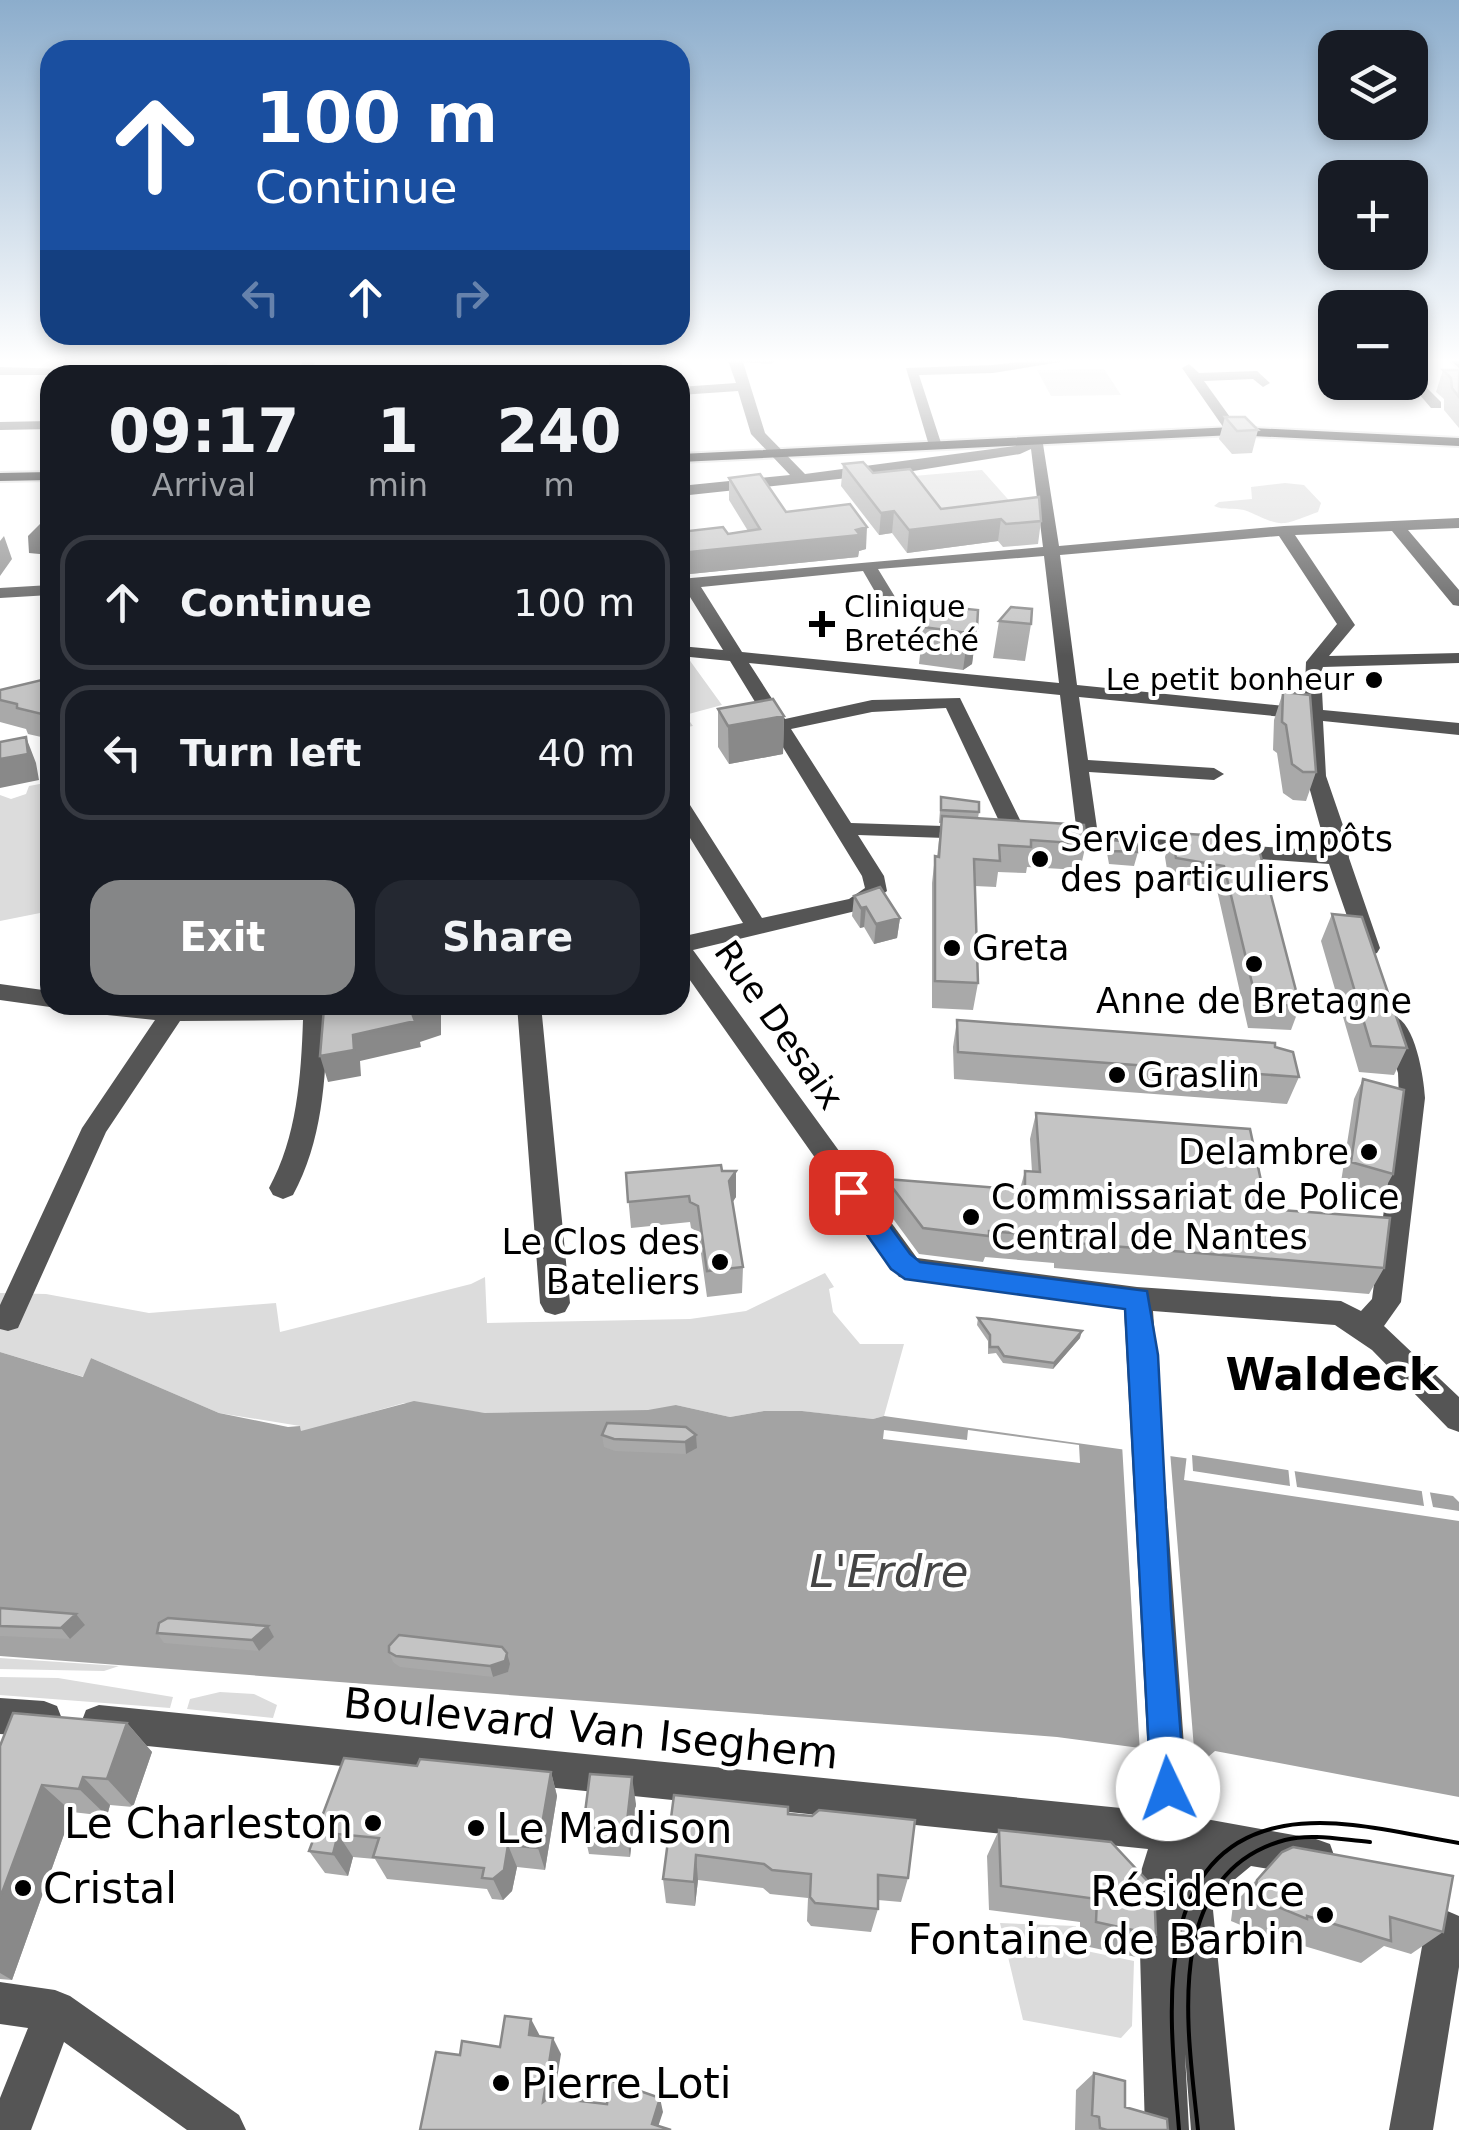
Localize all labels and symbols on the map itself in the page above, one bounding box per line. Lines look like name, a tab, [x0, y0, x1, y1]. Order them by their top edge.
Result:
place label: Clinique Bretéché	[844, 589, 979, 658]
marker: Clinique Bretéché	[809, 611, 835, 637]
place label: Le petit bonheur	[1106, 662, 1355, 697]
marker: Le petit bonheur	[1363, 669, 1385, 691]
place label: Service des impôts des particuliers	[1060, 819, 1393, 899]
marker: Service des impôts des particuliers	[1029, 848, 1051, 870]
place label: Greta	[972, 928, 1069, 968]
street label: Rue Desaix	[706, 933, 852, 1117]
marker: Greta	[941, 937, 963, 959]
marker: Anne de Bretagne	[1243, 953, 1265, 975]
place label: Anne de Bretagne	[1096, 981, 1412, 1021]
place label: Graslin	[1137, 1055, 1260, 1095]
marker: Graslin	[1106, 1064, 1128, 1086]
place label: Delambre	[1178, 1132, 1349, 1172]
marker: Delambre	[1358, 1141, 1380, 1163]
pin	[809, 1150, 894, 1235]
place label: Commissariat de Police Central de Nantes	[991, 1177, 1399, 1257]
marker: Commissariat de Police Central de Nantes	[960, 1206, 982, 1228]
place label: Le Clos des Bateliers	[502, 1222, 700, 1302]
marker: Le Clos des Bateliers	[709, 1251, 731, 1273]
district label: Waldeck	[1225, 1348, 1440, 1401]
water label: L'Erdre	[809, 1545, 969, 1598]
street label: Boulevard Van Iseghem	[341, 1678, 841, 1779]
position arrow	[1116, 1737, 1220, 1841]
place label: Le Charleston	[64, 1799, 353, 1848]
place label: Le Madison	[496, 1804, 732, 1853]
marker: Le Charleston	[362, 1812, 384, 1834]
marker: Le Madison	[465, 1817, 487, 1839]
place label: Cristal	[43, 1864, 177, 1913]
place label: Résidence Fontaine de Barbin	[908, 1867, 1305, 1964]
marker: Cristal	[12, 1877, 34, 1899]
marker: Résidence Fontaine de Barbin	[1314, 1904, 1336, 1926]
place label: Pierre Loti	[521, 2059, 731, 2108]
marker: Pierre Loti	[490, 2072, 512, 2094]

